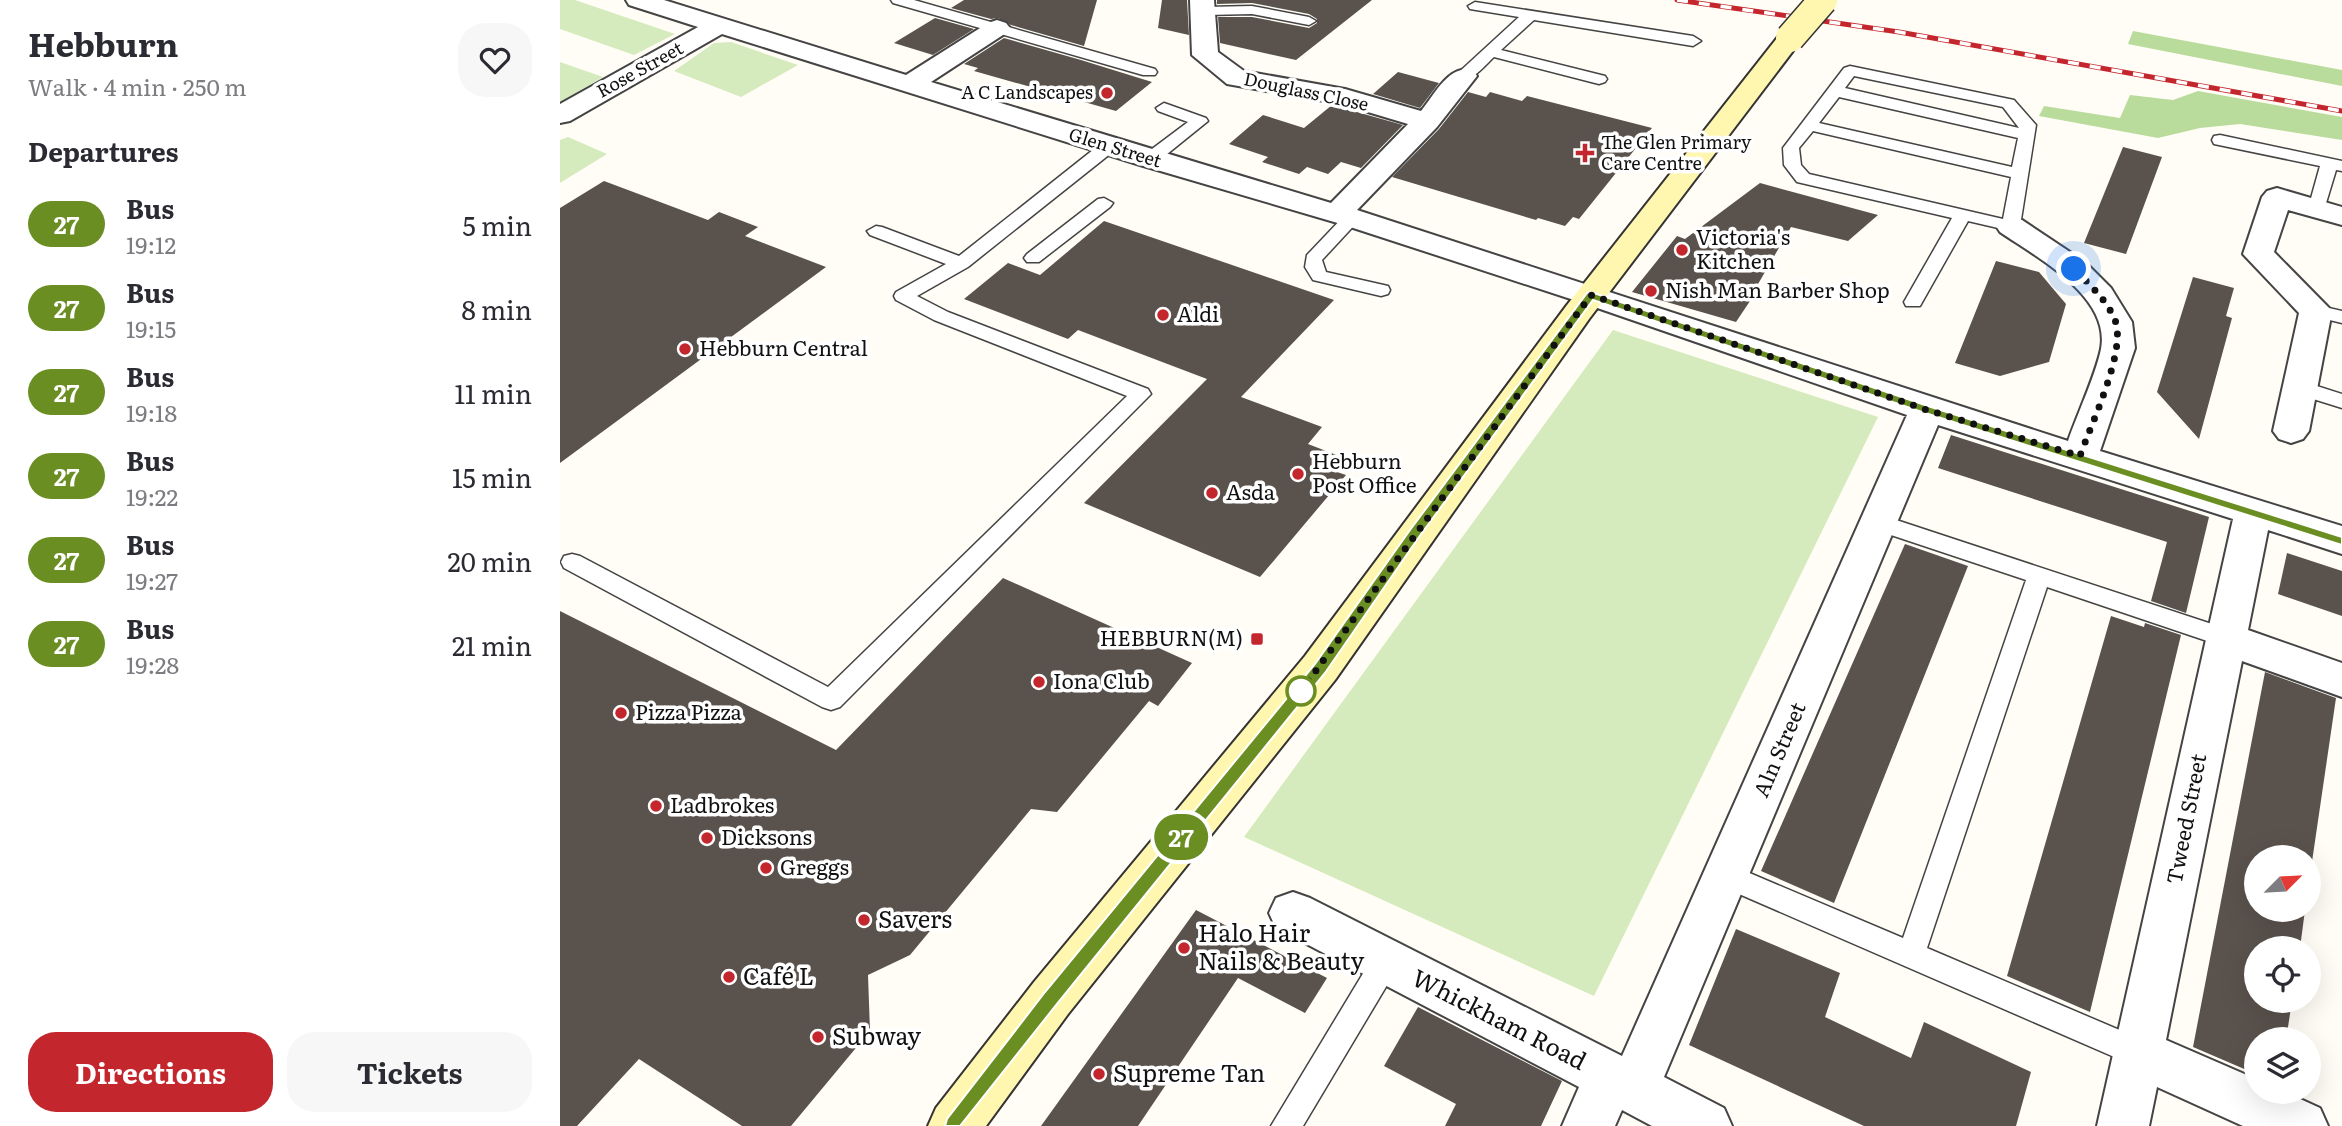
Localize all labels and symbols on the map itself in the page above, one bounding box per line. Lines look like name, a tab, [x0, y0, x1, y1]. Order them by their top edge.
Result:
street label: Rose Street	[591, 33, 688, 104]
street label: Douglass Close	[1241, 64, 1371, 117]
place label: A C Landscapes	[961, 78, 1093, 105]
marker: A C Landscapes	[1099, 85, 1115, 101]
street label: Glen Street	[1066, 120, 1166, 174]
place label: The Glen Primary Care Centre	[1601, 128, 1752, 176]
marker: The Glen Primary Care Centre	[1575, 143, 1595, 163]
place label: Victoria's Kitchen	[1696, 220, 1790, 275]
marker: Victoria's Kitchen	[1674, 242, 1690, 258]
your location	[2056, 251, 2091, 286]
place label: Nish Man Barber Shop	[1665, 273, 1890, 304]
marker: Nish Man Barber Shop	[1643, 283, 1659, 299]
place label: Aldi	[1177, 297, 1219, 328]
marker: Aldi	[1155, 307, 1171, 323]
place label: Hebburn Central	[699, 331, 868, 362]
marker: Hebburn Central	[677, 341, 693, 357]
place label: Hebburn Post Office	[1312, 444, 1417, 499]
marker: Hebburn Post Office	[1290, 466, 1306, 482]
place label: Asda	[1226, 475, 1276, 506]
marker: Asda	[1204, 485, 1220, 501]
place label: HEBBURN(M)	[1100, 621, 1243, 652]
marker: HEBBURN(M)	[1249, 631, 1265, 647]
place label: Iona Club	[1053, 664, 1150, 695]
marker: Iona Club	[1031, 674, 1047, 690]
unlabelled marker	[1286, 676, 1316, 706]
place label: Pizza Pizza	[635, 695, 743, 726]
street label: Aln Street	[1744, 696, 1812, 801]
marker: Pizza Pizza	[613, 705, 629, 721]
street label: Tweed Street	[2157, 750, 2212, 886]
place label: Ladbrokes	[670, 788, 774, 819]
marker: Ladbrokes	[648, 798, 664, 814]
line badge: 27	[1150, 814, 1212, 860]
place label: Dicksons	[721, 820, 812, 851]
marker: Dicksons	[699, 830, 715, 846]
north arrow	[2244, 845, 2320, 922]
place label: Greggs	[780, 850, 849, 881]
marker: Greggs	[758, 860, 774, 876]
place label: Savers	[878, 900, 952, 935]
marker: Savers	[856, 912, 872, 928]
place label: Halo Hair Nails & Beauty	[1198, 914, 1364, 977]
marker: Halo Hair Nails & Beauty	[1176, 940, 1192, 956]
place label: Café L	[743, 957, 814, 992]
street label: Whickham Road	[1407, 959, 1594, 1077]
marker: Café L	[721, 969, 737, 985]
place label: Subway	[832, 1017, 921, 1052]
marker: Subway	[810, 1029, 826, 1045]
place label: Supreme Tan	[1113, 1054, 1265, 1089]
marker: Supreme Tan	[1091, 1066, 1107, 1082]

